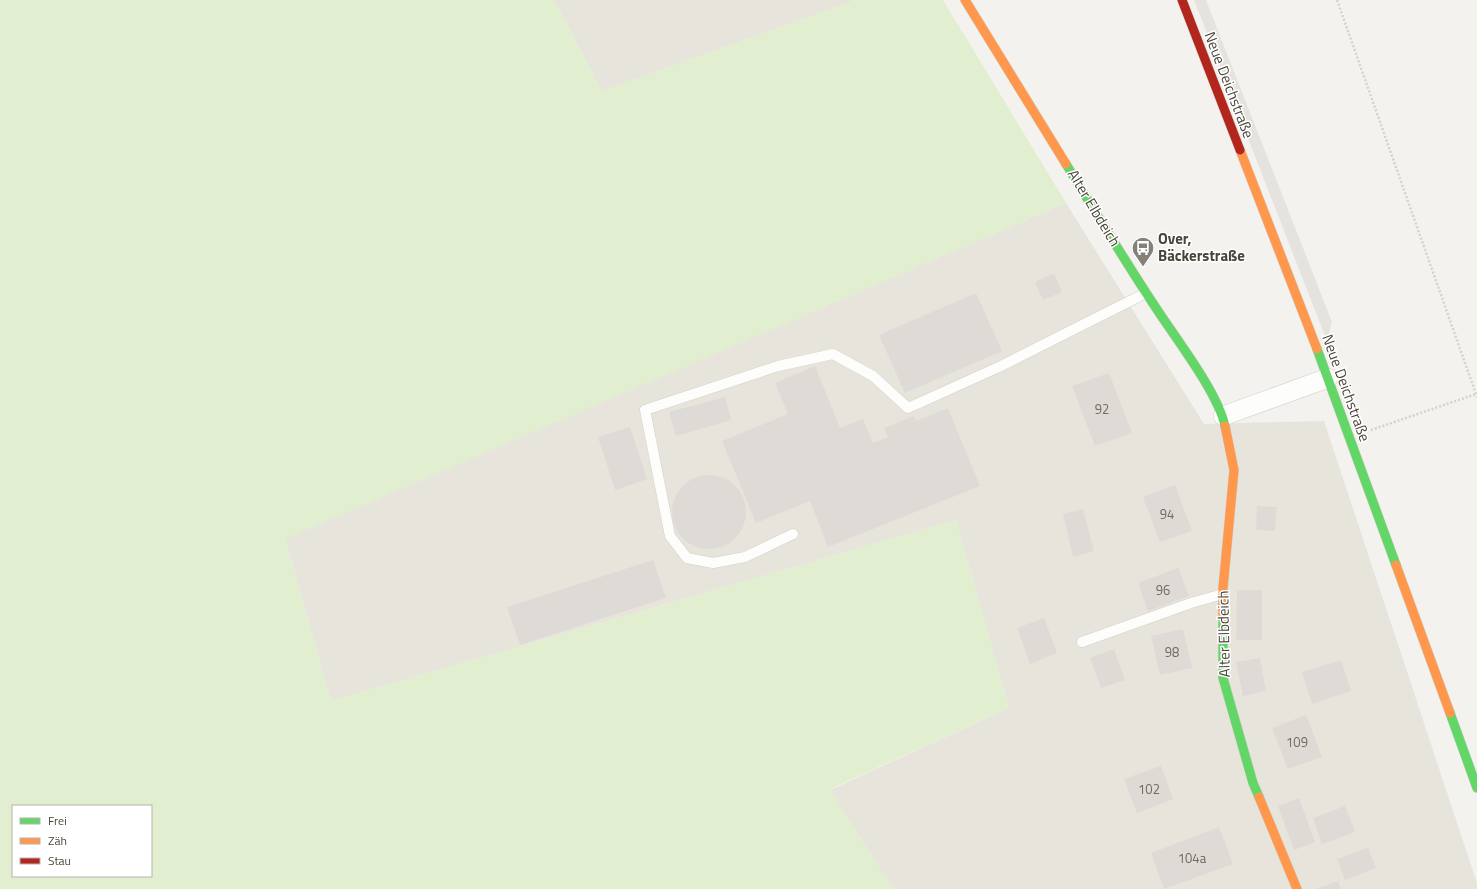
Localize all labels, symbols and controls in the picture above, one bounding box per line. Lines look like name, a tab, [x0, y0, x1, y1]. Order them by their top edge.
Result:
street label: Neue Deichstraße	[1199, 28, 1260, 142]
street label: Alter Elbdeich	[1062, 165, 1127, 251]
place label: Over, Bäckerstraße	[1158, 227, 1245, 267]
bus stop icon: Over, Bäckerstraße	[1130, 235, 1156, 268]
street label: Neue Deichstraße	[1316, 331, 1377, 445]
house number: 92	[1095, 399, 1109, 419]
house number: 94	[1160, 504, 1174, 524]
house number: 96	[1156, 580, 1170, 600]
street label: Alter Elbdeich	[1211, 590, 1236, 678]
house number: 98	[1165, 642, 1179, 662]
house number: 109	[1286, 732, 1308, 752]
house number: 102	[1138, 779, 1160, 799]
legend	[12, 805, 152, 877]
text: Frei	[48, 811, 67, 830]
text: Zäh	[48, 831, 67, 850]
house number: 104a	[1178, 848, 1207, 868]
text: Stau	[48, 851, 71, 870]

